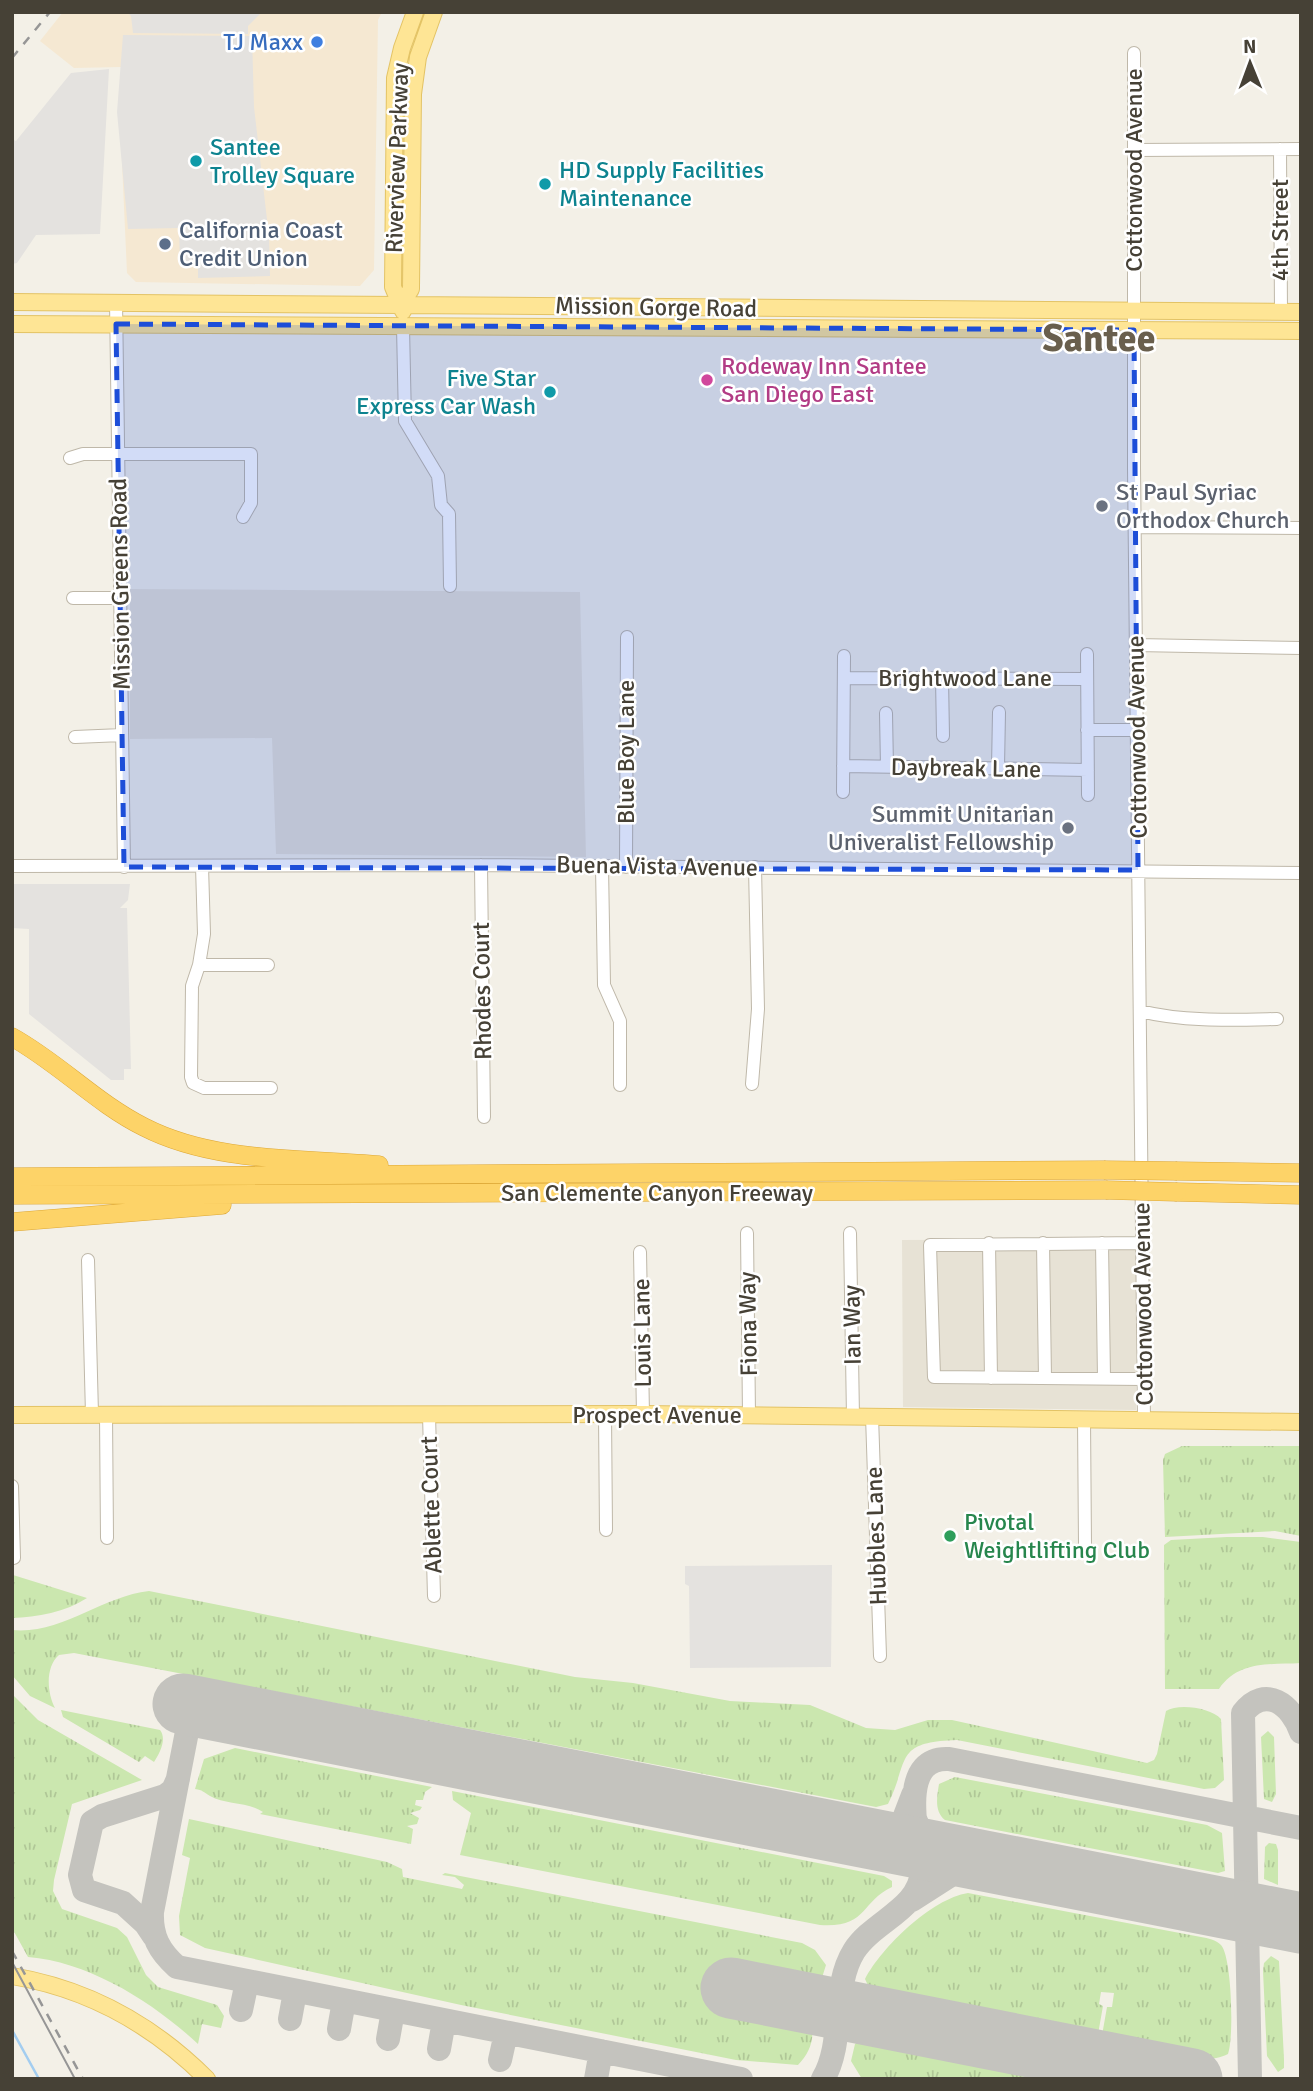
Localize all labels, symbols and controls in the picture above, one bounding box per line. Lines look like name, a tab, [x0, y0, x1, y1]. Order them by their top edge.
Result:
place label: TJ Maxx	[223, 27, 303, 57]
north arrow	[1215, 28, 1285, 98]
marker: TJ Maxx	[309, 34, 325, 50]
text: N	[1243, 35, 1257, 59]
street label: Riverview Parkway	[379, 62, 415, 254]
street label: Cottonwood Avenue	[1119, 68, 1149, 272]
place label: Santee Trolley Square	[210, 132, 355, 190]
marker: Santee Trolley Square	[188, 153, 204, 169]
place label: HD Supply Facilities Maintenance	[559, 155, 764, 213]
marker: HD Supply Facilities Maintenance	[537, 176, 553, 192]
street label: 4th Street	[1265, 179, 1295, 281]
place label: California Coast Credit Union	[179, 215, 343, 273]
marker: California Coast Credit Union	[157, 236, 173, 252]
street label: Mission Gorge Road	[555, 290, 757, 324]
district label: Santee	[1042, 315, 1156, 362]
place label: Rodeway Inn Santee San Diego East	[721, 351, 927, 409]
place label: Five Star Express Car Wash	[356, 363, 536, 421]
marker: Rodeway Inn Santee San Diego East	[699, 372, 715, 388]
marker: Five Star Express Car Wash	[542, 384, 558, 400]
place label: St Paul Syriac Orthodox Church	[1116, 477, 1290, 535]
street label: Mission Greens Road	[103, 478, 137, 690]
marker: St Paul Syriac Orthodox Church	[1094, 498, 1110, 514]
street label: Cottonwood Avenue	[1120, 635, 1154, 839]
street label: Brightwood Lane	[878, 663, 1052, 693]
street label: Blue Boy Lane	[611, 680, 641, 824]
street label: Daybreak Lane	[890, 752, 1042, 784]
place label: Summit Unitarian Univeralist Fellowship	[828, 799, 1054, 857]
marker: Summit Unitarian Univeralist Fellowship	[1060, 820, 1076, 836]
street label: Buena Vista Avenue	[556, 849, 758, 883]
street label: Rhodes Court	[466, 922, 498, 1060]
street label: San Clemente Canyon Freeway	[501, 1178, 813, 1208]
street label: Cottonwood Avenue	[1126, 1202, 1160, 1406]
street label: Fiona Way	[732, 1271, 764, 1377]
street label: Louis Lane	[626, 1278, 658, 1388]
street label: Ian Way	[836, 1285, 868, 1365]
street label: Prospect Avenue	[572, 1400, 742, 1430]
street label: Ablette Court	[414, 1436, 448, 1574]
street label: Hubbles Lane	[859, 1466, 893, 1606]
place label: Pivotal Weightlifting Club	[964, 1507, 1150, 1565]
marker: Pivotal Weightlifting Club	[942, 1528, 958, 1544]

